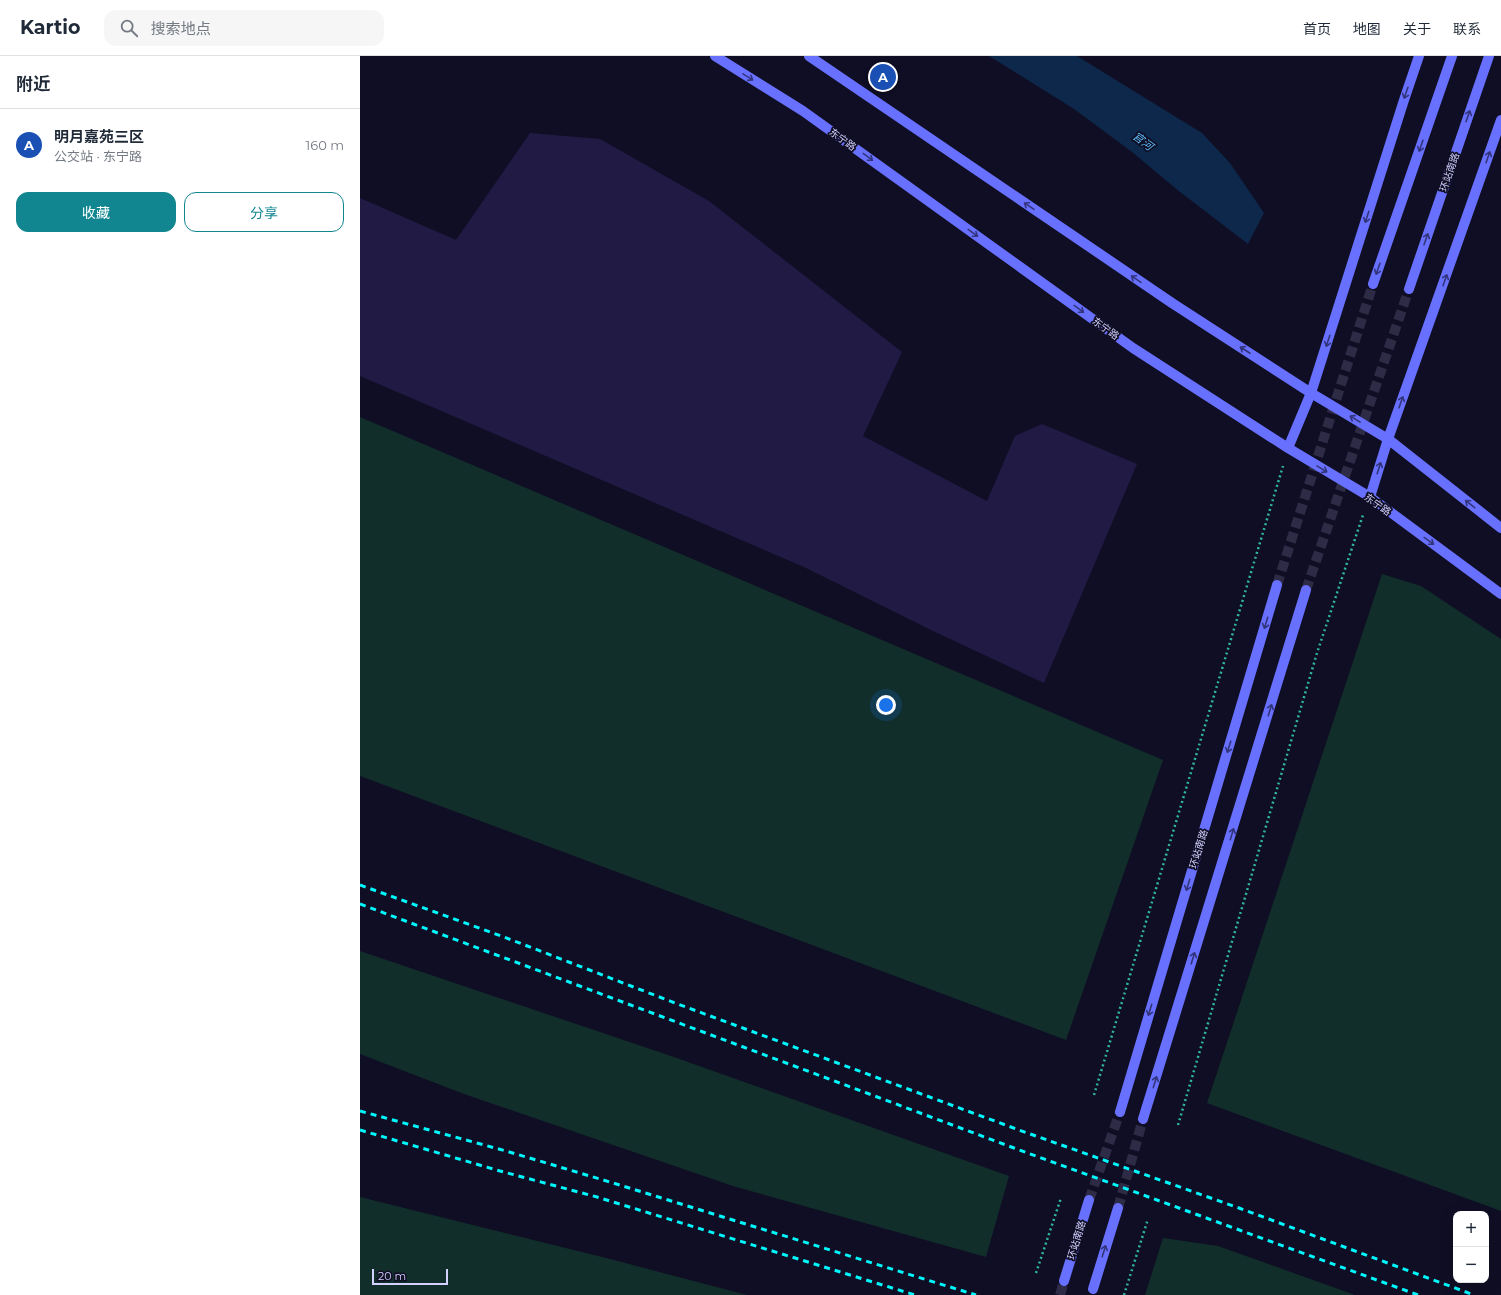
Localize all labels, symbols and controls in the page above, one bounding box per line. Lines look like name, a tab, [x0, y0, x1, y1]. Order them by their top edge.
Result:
search box	[104, 10, 384, 46]
text: Kartio	[20, 16, 80, 39]
icon: search	[118, 17, 140, 39]
text: 搜索地点	[150, 19, 210, 38]
text: 首页	[1303, 20, 1331, 38]
text: 地图	[1353, 20, 1381, 38]
text: 关于	[1403, 20, 1431, 38]
text: 联系	[1453, 20, 1481, 38]
pin: A	[870, 62, 896, 92]
one-way arrow	[742, 73, 754, 81]
text: 附近	[16, 74, 50, 94]
one-way arrow	[1402, 86, 1409, 99]
one-way arrow	[1465, 109, 1472, 122]
street label: 东宁路	[827, 125, 859, 153]
text: 明月嘉苑三区	[54, 127, 144, 146]
water label: 官河	[1130, 129, 1158, 154]
text: A	[24, 137, 34, 153]
text: 160 m	[306, 137, 344, 153]
one-way arrow	[1417, 139, 1424, 152]
text: 公交站 · 东宁路	[54, 148, 142, 164]
street label: 环站南路	[1437, 151, 1462, 193]
one-way arrow	[1485, 151, 1492, 164]
one-way arrow	[862, 153, 873, 161]
button: 收藏	[16, 192, 176, 232]
button: 分享	[184, 192, 344, 232]
one-way arrow	[1023, 201, 1034, 210]
one-way arrow	[1363, 210, 1370, 223]
one-way arrow	[968, 229, 979, 237]
one-way arrow	[1423, 232, 1430, 245]
one-way arrow	[1374, 262, 1382, 274]
one-way arrow	[1441, 274, 1449, 286]
one-way arrow	[1131, 275, 1142, 283]
one-way arrow	[1073, 305, 1084, 313]
street label: 东宁路	[1090, 314, 1122, 342]
one-way arrow	[1324, 334, 1331, 347]
one-way arrow	[1239, 346, 1250, 354]
one-way arrow	[1398, 397, 1406, 409]
one-way arrow	[1349, 415, 1361, 423]
one-way arrow	[1376, 462, 1383, 475]
one-way arrow	[1316, 465, 1328, 473]
street label: 东宁路	[1362, 490, 1394, 518]
one-way arrow	[1465, 500, 1476, 508]
one-way arrow	[1424, 537, 1435, 545]
one-way arrow	[1262, 616, 1269, 629]
your location	[876, 695, 896, 715]
one-way arrow	[1267, 703, 1274, 716]
one-way arrow	[1225, 740, 1232, 753]
one-way arrow	[1229, 827, 1236, 840]
street label: 环站南路	[1186, 828, 1211, 870]
one-way arrow	[1184, 878, 1191, 891]
one-way arrow	[1190, 952, 1197, 965]
one-way arrow	[1146, 1003, 1153, 1016]
one-way arrow	[1152, 1076, 1159, 1089]
map controls	[1453, 1211, 1489, 1283]
button: +	[1453, 1211, 1489, 1247]
street label: 环站南路	[1064, 1219, 1089, 1261]
one-way arrow	[1101, 1245, 1108, 1258]
button: −	[1453, 1247, 1489, 1283]
scale bar	[372, 1267, 448, 1286]
text: 20 m	[378, 1269, 406, 1283]

